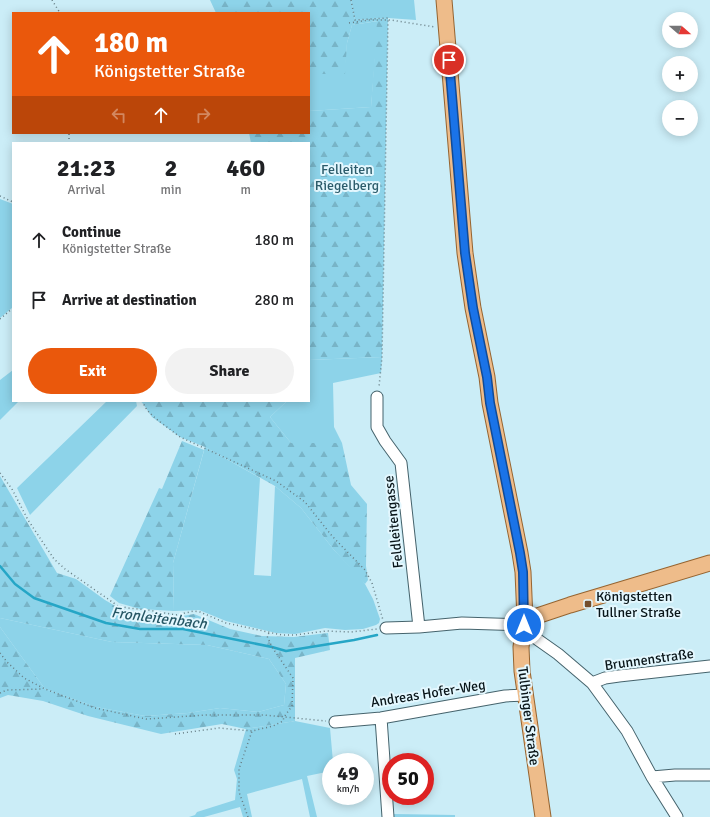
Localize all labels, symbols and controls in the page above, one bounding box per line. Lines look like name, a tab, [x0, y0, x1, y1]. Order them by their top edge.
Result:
north arrow	[662, 12, 698, 48]
map controls	[662, 12, 698, 136]
text: 180 m	[94, 26, 168, 60]
icon: ahead	[28, 28, 80, 80]
pin	[432, 43, 466, 77]
icon: arrive	[438, 49, 460, 71]
button: +	[662, 56, 698, 92]
text: Königstetter Straße	[94, 60, 245, 82]
button: −	[662, 100, 698, 136]
icon: left	[108, 104, 130, 126]
icon: ahead	[150, 104, 172, 126]
icon: right	[192, 104, 214, 126]
text: 21:23	[57, 153, 116, 183]
text: 2	[165, 153, 177, 183]
text: 460	[226, 153, 265, 183]
park label: Felleiten Riegelberg	[315, 161, 379, 194]
text: Arrival	[68, 182, 105, 198]
text: min	[161, 182, 182, 198]
text: m	[241, 182, 251, 198]
text: Continue	[62, 223, 121, 241]
icon: ahead	[28, 229, 50, 251]
text: 180 m	[254, 231, 294, 249]
text: Königstetter Straße	[62, 241, 171, 257]
icon: arrive	[28, 289, 50, 311]
text: Arrive at destination	[62, 291, 197, 309]
text: 280 m	[254, 291, 294, 309]
button: Exit	[28, 348, 157, 394]
button: Share	[165, 348, 294, 394]
street label: Feldleitengasse	[380, 475, 407, 569]
place label: Königstetten Tullner Straße	[596, 588, 681, 621]
marker: Königstetten Tullner Straße	[583, 599, 593, 609]
water label: Fronleitenbach	[110, 603, 209, 633]
position arrow	[503, 604, 545, 646]
street label: Brunnenstraße	[603, 645, 695, 674]
street label: Tulbinger Straße	[514, 666, 543, 767]
street label: Andreas Hofer-Weg	[370, 676, 487, 711]
speed limit sign: 50	[382, 753, 434, 805]
text: 49	[337, 761, 359, 786]
text: km/h	[337, 783, 359, 795]

